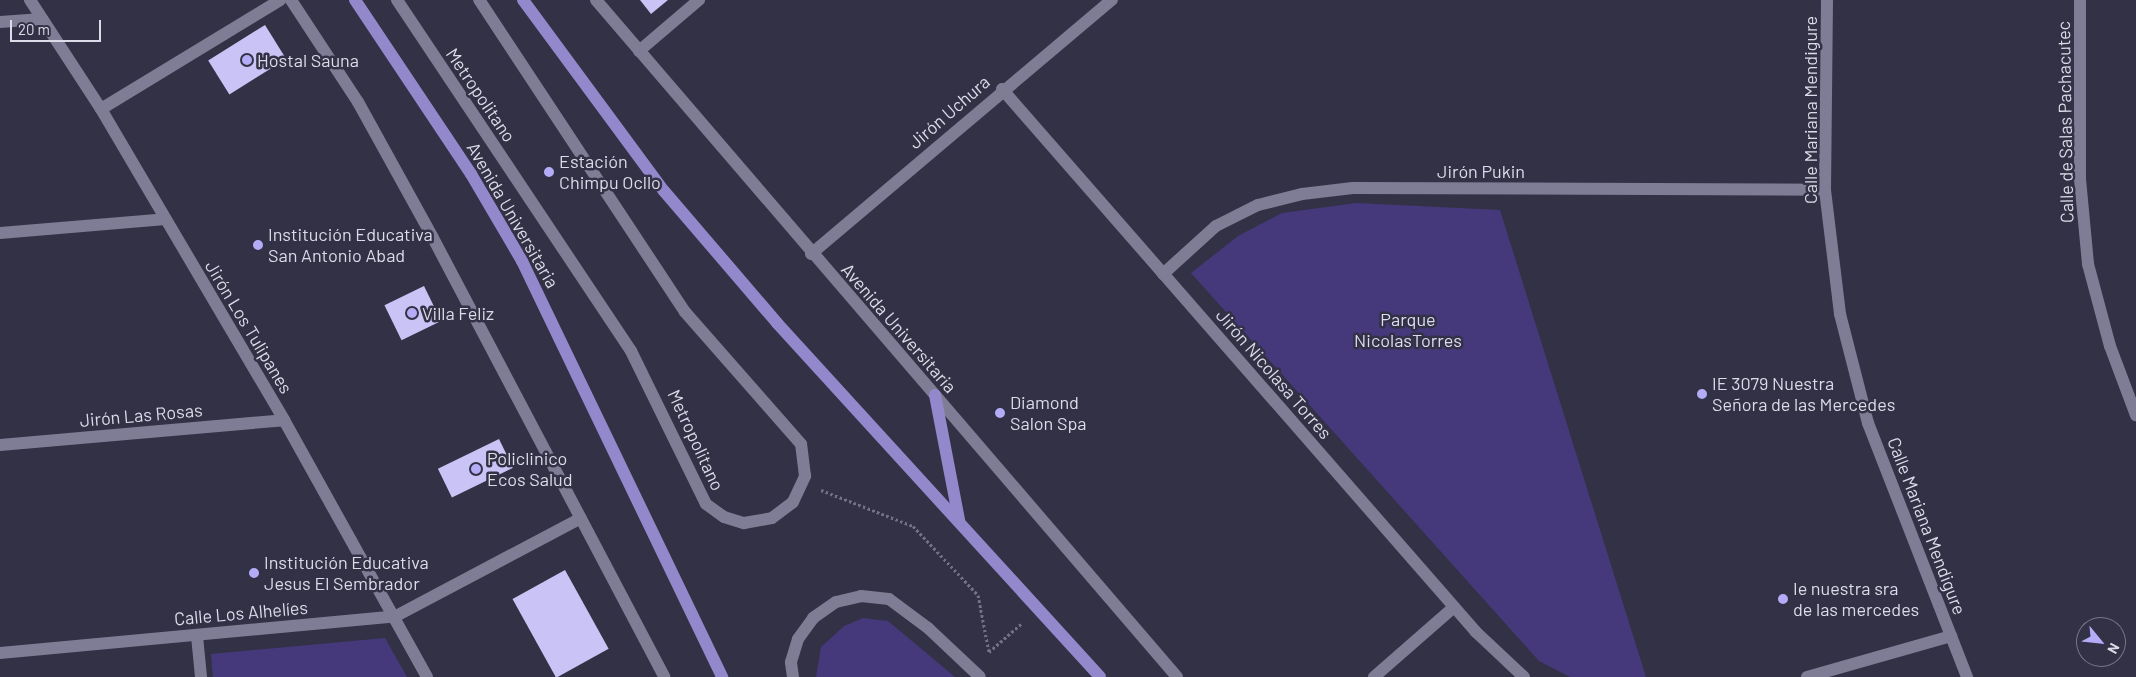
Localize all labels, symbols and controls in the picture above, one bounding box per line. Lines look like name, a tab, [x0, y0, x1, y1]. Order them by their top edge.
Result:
scale bar	[12, 10, 104, 42]
street label: Calle Mariana Mendigure	[1799, 16, 1821, 204]
text: 20 m	[18, 20, 50, 38]
street label: Calle de Salas Pachacutec	[2052, 21, 2078, 223]
street label: Metropolitano	[442, 44, 520, 146]
place label: Hostal Sauna	[257, 49, 359, 71]
marker: Hostal Sauna	[241, 54, 253, 66]
street label: Jirón Uchura	[904, 71, 994, 153]
street label: Avenida Universitaria	[462, 138, 564, 292]
place label: Estación Chimpu Ocllo	[559, 151, 661, 193]
street label: Jirón Pukin	[1437, 160, 1525, 182]
marker: Estación Chimpu Ocllo	[543, 166, 555, 178]
place label: Institución Educativa San Antonio Abad	[268, 224, 433, 266]
marker: Institución Educativa San Antonio Abad	[252, 239, 264, 251]
street label: Jirón Los Tulipanes	[201, 257, 297, 397]
street label: Avenida Universitaria	[837, 259, 961, 397]
place label: Villa Feliz	[422, 302, 494, 324]
street label: Jirón Nicolasa Torres	[1212, 305, 1336, 443]
marker: Villa Feliz	[406, 307, 418, 319]
park label: Parque NicolasTorres	[1354, 309, 1462, 352]
place label: IE 3079 Nuestra Señora de las Mercedes	[1712, 373, 1895, 416]
street label: Metropolitano	[663, 386, 729, 494]
marker: IE 3079 Nuestra Señora de las Mercedes	[1696, 388, 1708, 400]
place label: Diamond Salon Spa	[1010, 392, 1087, 434]
street label: Jirón Las Rosas	[79, 399, 203, 431]
marker: Diamond Salon Spa	[994, 407, 1006, 419]
street label: Calle Mariana Mendigure	[1883, 434, 1971, 618]
place label: Policlinico Ecos Salud	[487, 448, 573, 490]
marker: Policlinico Ecos Salud	[469, 462, 483, 476]
place label: Institución Educativa Jesus El Sembrador	[264, 552, 429, 594]
marker: Institución Educativa Jesus El Sembrador	[248, 567, 260, 579]
place label: Ie nuestra sra de las mercedes	[1793, 578, 1919, 620]
marker: Ie nuestra sra de las mercedes	[1777, 593, 1789, 605]
street label: Calle Los Alhelíes	[173, 596, 309, 630]
north arrow	[2076, 617, 2126, 667]
text: N	[2104, 641, 2123, 657]

